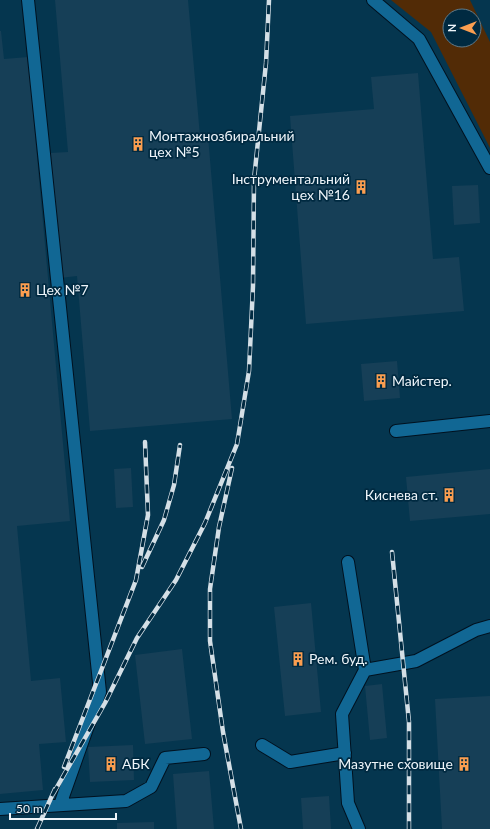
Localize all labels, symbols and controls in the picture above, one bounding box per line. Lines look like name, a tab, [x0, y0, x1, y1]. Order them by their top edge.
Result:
north arrow	[442, 8, 482, 48]
text: N	[445, 24, 458, 32]
place label: Монтажнозбиральний цех №5	[149, 127, 295, 160]
building icon: Монтажнозбиральний цех №5	[130, 136, 146, 152]
place label: Інструментальний цех №16	[232, 170, 350, 203]
building icon: Інструментальний цех №16	[353, 179, 369, 195]
place label: Цех №7	[36, 281, 89, 298]
building icon: Цех №7	[17, 282, 33, 298]
place label: Майстер.	[392, 372, 452, 389]
building icon: Майстер.	[373, 373, 389, 389]
place label: Киснева ст.	[365, 486, 438, 503]
building icon: Киснева ст.	[441, 487, 457, 503]
place label: Рем. буд.	[309, 650, 368, 667]
building icon: Рем. буд.	[290, 651, 306, 667]
place label: АБК	[122, 755, 150, 772]
place label: Мазутне сховище	[338, 755, 453, 772]
building icon: АБК	[103, 756, 119, 772]
building icon: Мазутне сховище	[456, 756, 472, 772]
scale bar	[10, 795, 116, 821]
text: 50 m	[16, 801, 43, 816]

